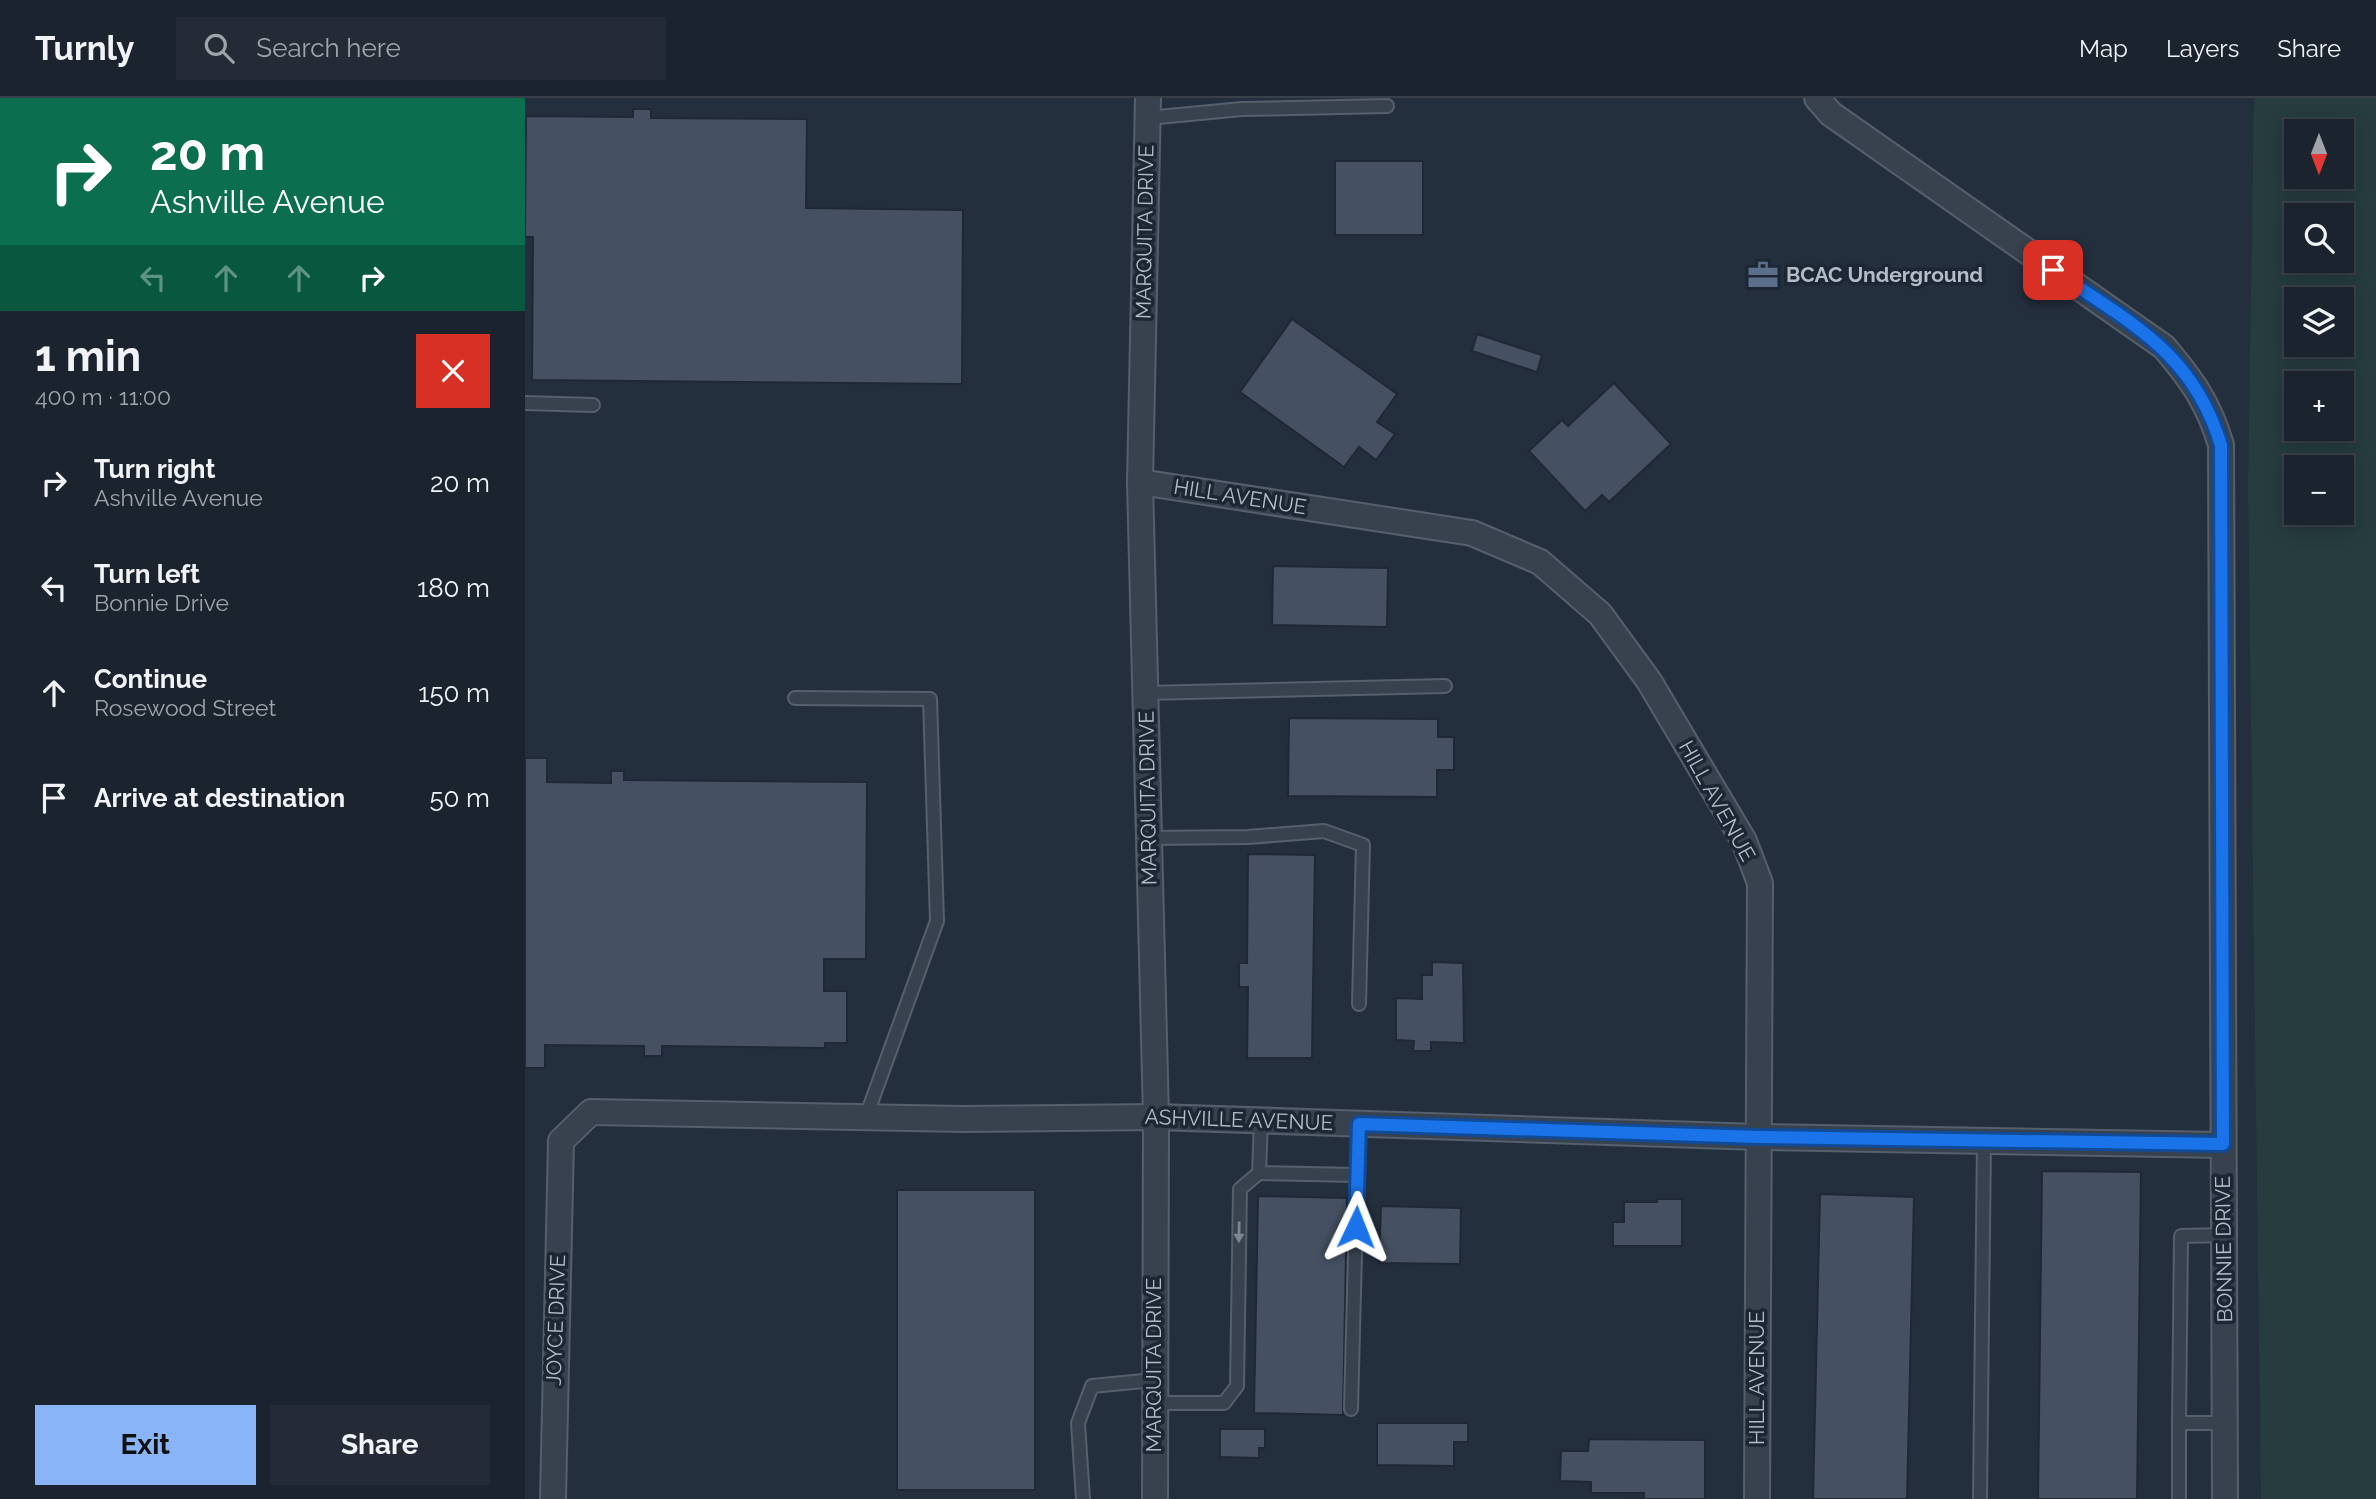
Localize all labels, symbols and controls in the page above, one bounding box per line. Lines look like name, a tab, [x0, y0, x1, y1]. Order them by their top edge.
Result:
search box	[176, 17, 666, 80]
text: Turnly	[35, 29, 134, 68]
icon: search	[200, 29, 238, 67]
text: Search here	[256, 33, 401, 63]
text: Map	[2079, 34, 2128, 63]
text: Layers	[2166, 34, 2239, 63]
text: Share	[2277, 34, 2341, 63]
north arrow	[2284, 119, 2354, 189]
map controls	[2284, 119, 2354, 525]
text: 20 m	[150, 124, 265, 181]
icon: right	[35, 126, 126, 217]
street label: MARQUITA DRIVE	[1130, 145, 1159, 319]
text: Ashville Avenue	[150, 183, 385, 220]
button: search	[2284, 203, 2354, 273]
pin	[2023, 240, 2083, 300]
icon: arrive	[2034, 251, 2072, 289]
office icon: BCAC Underground	[1746, 258, 1780, 292]
icon: left	[134, 259, 172, 297]
icon: ahead	[207, 259, 245, 297]
icon: ahead	[280, 259, 318, 297]
icon: right	[353, 259, 391, 297]
place label: BCAC Underground	[1786, 262, 1983, 287]
button: layers	[2284, 287, 2354, 357]
text: 1 min	[35, 332, 141, 381]
button: close	[416, 334, 490, 408]
button: +	[2284, 371, 2354, 441]
text: 400 m · 11:00	[35, 383, 171, 410]
text: Turn right	[94, 454, 215, 484]
button: −	[2284, 455, 2354, 525]
icon: right	[35, 464, 73, 502]
text: 20 m	[430, 468, 490, 498]
street label: HILL AVENUE	[1172, 474, 1308, 519]
text: Ashville Avenue	[94, 484, 263, 511]
text: Turn left	[94, 559, 200, 589]
icon: left	[35, 569, 73, 607]
text: 180 m	[417, 573, 490, 603]
text: Bonnie Drive	[94, 589, 229, 616]
text: Continue	[94, 664, 207, 694]
icon: ahead	[35, 674, 73, 712]
text: 150 m	[418, 678, 490, 708]
text: Rosewood Street	[94, 694, 276, 721]
street label: MARQUITA DRIVE	[1133, 711, 1162, 885]
street label: HILL AVENUE	[1674, 736, 1761, 865]
icon: arrive	[35, 779, 73, 817]
text: Arrive at destination	[94, 783, 345, 813]
text: 50 m	[429, 783, 490, 813]
street label: ASHVILLE AVENUE	[1144, 1104, 1334, 1135]
street label: BONNIE DRIVE	[2210, 1176, 2237, 1322]
position arrow	[1319, 1190, 1393, 1264]
one-way arrow	[1234, 1221, 1245, 1243]
street label: JOYCE DRIVE	[541, 1254, 570, 1386]
street label: MARQUITA DRIVE	[1141, 1278, 1166, 1452]
street label: HILL AVENUE	[1744, 1311, 1769, 1445]
button: Exit	[35, 1405, 256, 1485]
button: Share	[270, 1405, 490, 1485]

